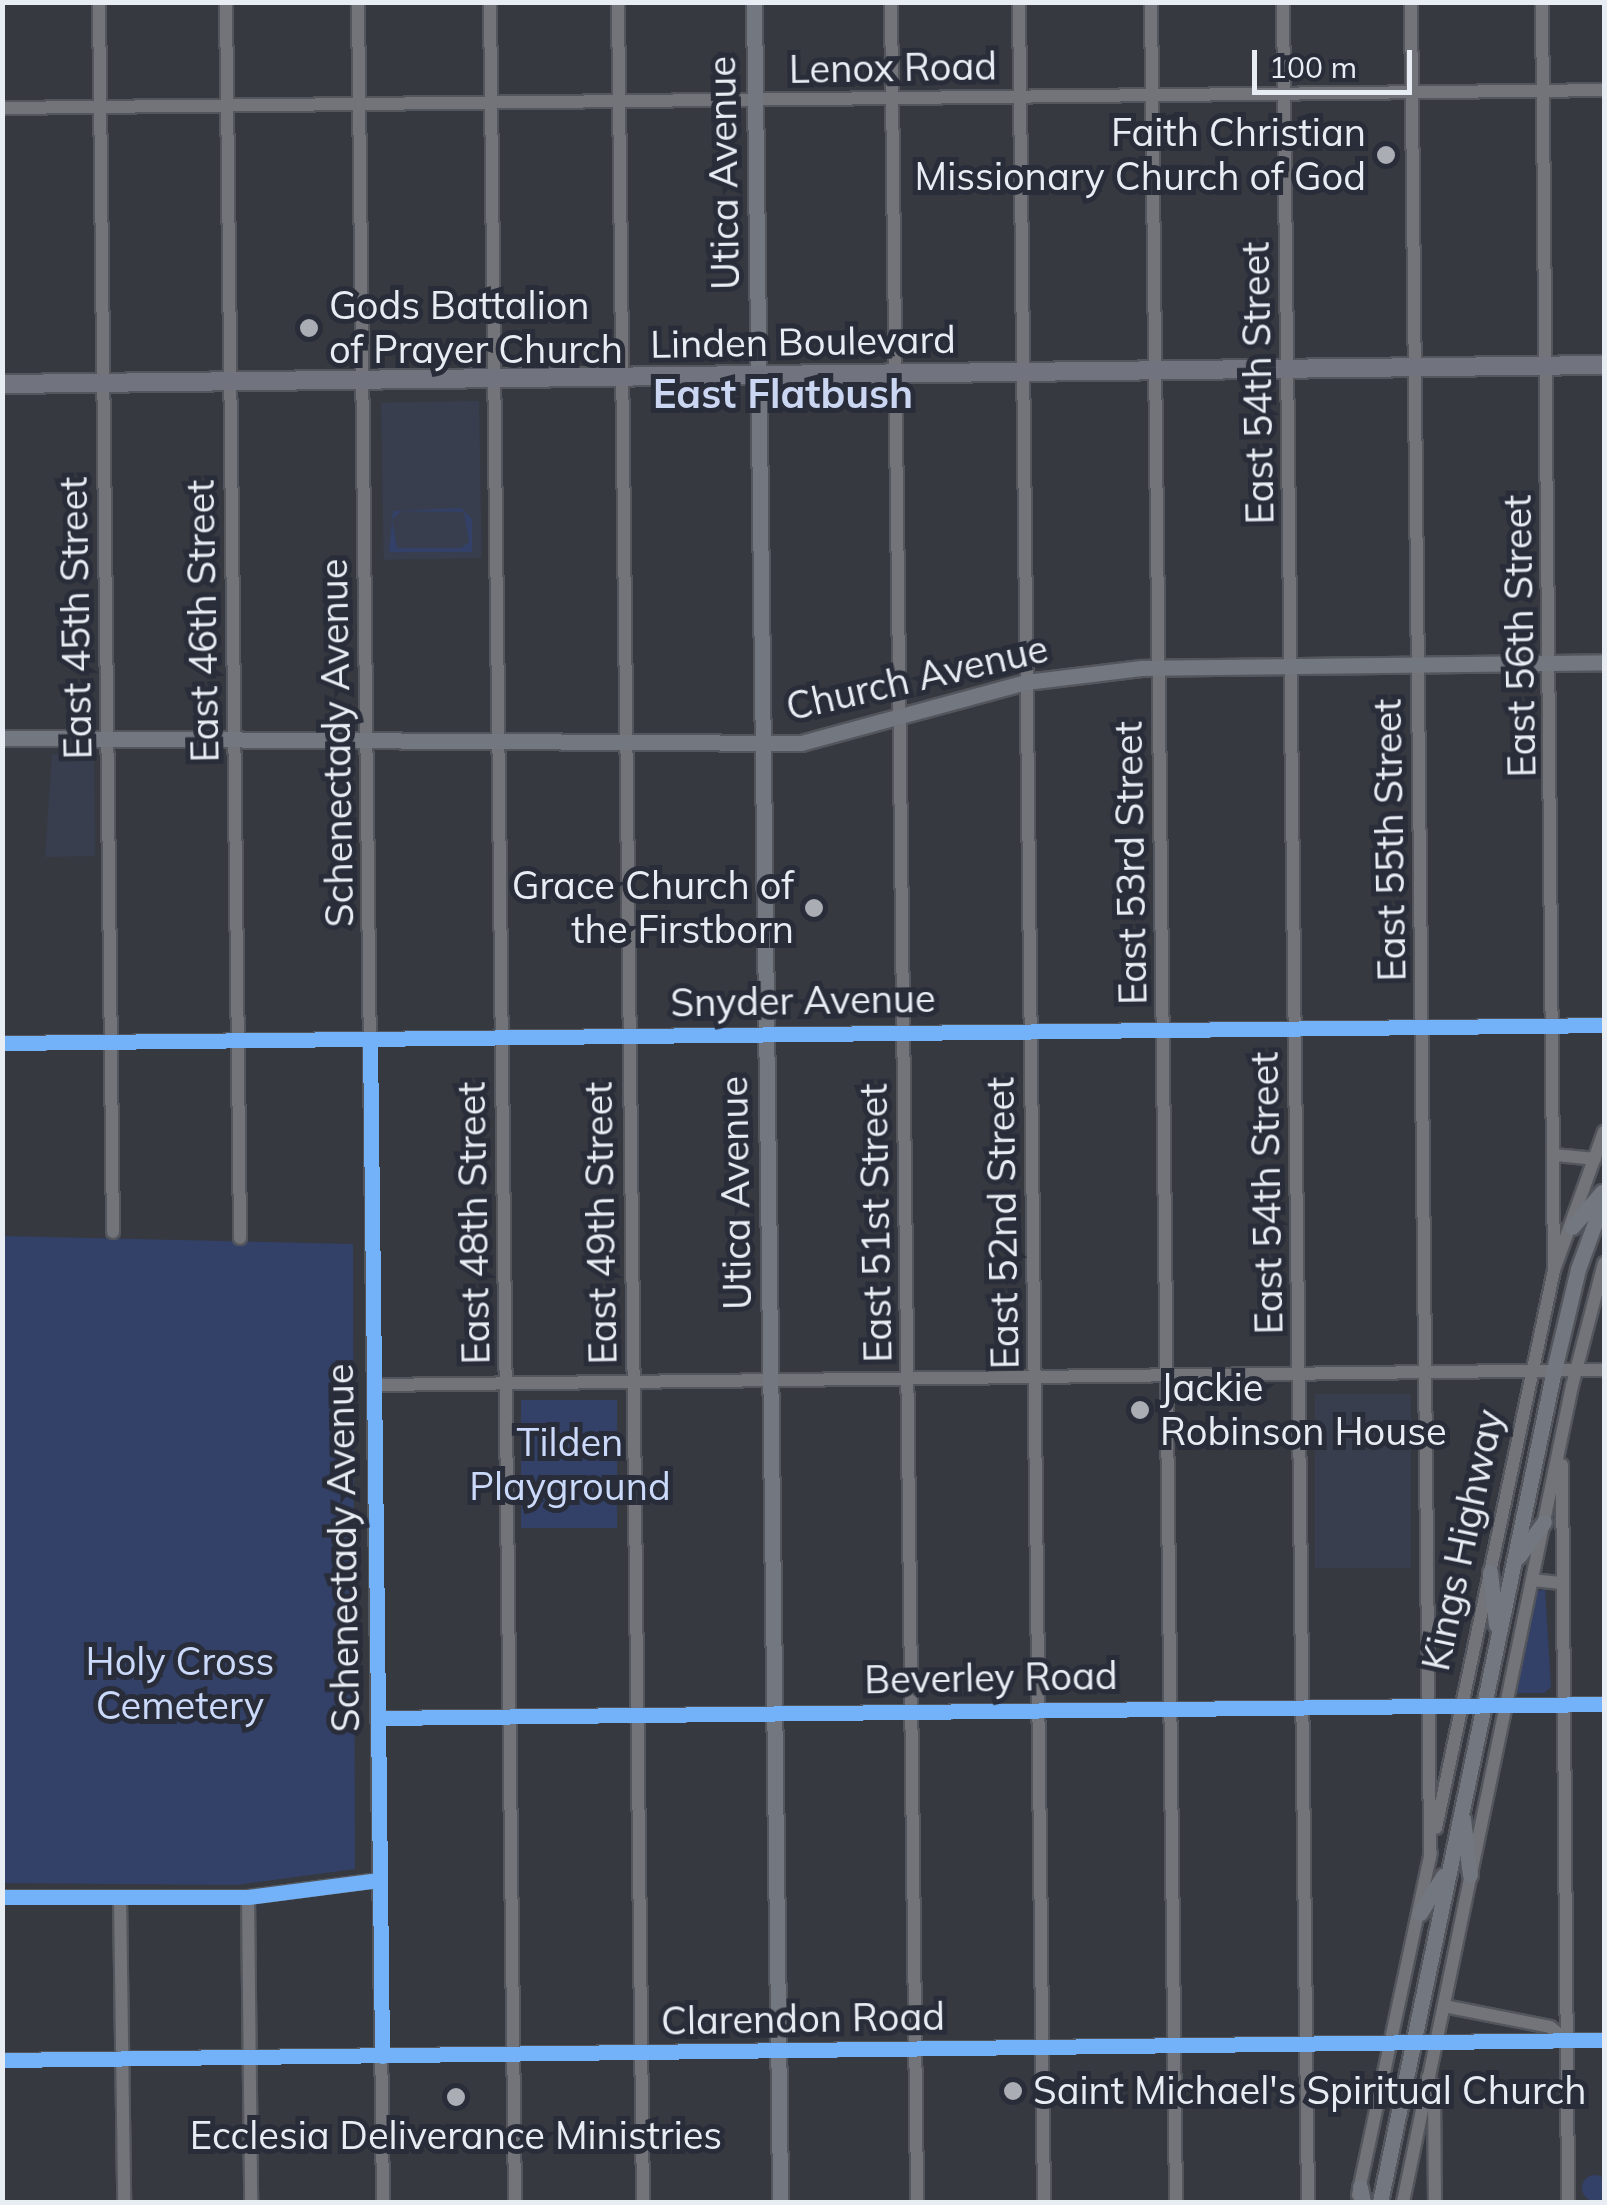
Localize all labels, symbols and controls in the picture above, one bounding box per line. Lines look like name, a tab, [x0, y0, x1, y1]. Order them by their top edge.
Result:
scale bar	[1257, 30, 1417, 92]
street label: Lenox Road	[789, 43, 997, 93]
text: 100 m	[1269, 48, 1357, 86]
street label: Utica Avenue	[699, 56, 749, 290]
place label: Faith Christian Missionary Church of God	[915, 110, 1366, 200]
marker: Faith Christian Missionary Church of God	[1375, 144, 1397, 166]
street label: East 54th Street	[1233, 241, 1283, 525]
place label: Gods Battalion of Prayer Church	[329, 283, 623, 372]
marker: Gods Battalion of Prayer Church	[298, 317, 320, 339]
street label: Linden Boulevard	[650, 317, 956, 367]
district label: East Flatbush	[653, 369, 913, 417]
street label: East 45th Street	[51, 476, 101, 760]
street label: East 46th Street	[178, 479, 228, 763]
street label: East 56th Street	[1495, 494, 1545, 778]
street label: Schenectady Avenue	[311, 558, 363, 928]
street label: Church Avenue	[782, 626, 1052, 730]
street label: East 55th Street	[1365, 698, 1415, 982]
street label: East 53rd Street	[1106, 721, 1156, 1005]
place label: Grace Church of the Firstborn	[512, 863, 794, 952]
marker: Grace Church of the Firstborn	[803, 897, 825, 919]
street label: Snyder Avenue	[670, 976, 936, 1026]
street label: East 54th Street	[1242, 1051, 1292, 1335]
street label: Utica Avenue	[711, 1076, 761, 1310]
street label: East 52nd Street	[978, 1076, 1028, 1370]
street label: East 48th Street	[449, 1081, 499, 1365]
street label: East 49th Street	[576, 1081, 626, 1365]
street label: East 51st Street	[851, 1083, 901, 1363]
street label: Schenectady Avenue	[317, 1363, 369, 1733]
place label: Jackie Robinson House	[1160, 1365, 1447, 1455]
marker: Jackie Robinson House	[1129, 1399, 1151, 1421]
street label: Kings Highway	[1413, 1405, 1513, 1675]
park label: Tilden Playground	[469, 1420, 671, 1510]
park label: Holy Cross Cemetery	[86, 1639, 274, 1728]
street label: Beverley Road	[864, 1653, 1118, 1703]
street label: Clarendon Road	[661, 1994, 945, 2044]
place label: Saint Michael's Spiritual Church	[1033, 2068, 1587, 2114]
marker: Saint Michael's Spiritual Church	[1002, 2080, 1024, 2102]
marker: Ecclesia Deliverance Ministries	[445, 2086, 467, 2108]
place label: Ecclesia Deliverance Ministries	[190, 2113, 722, 2159]

